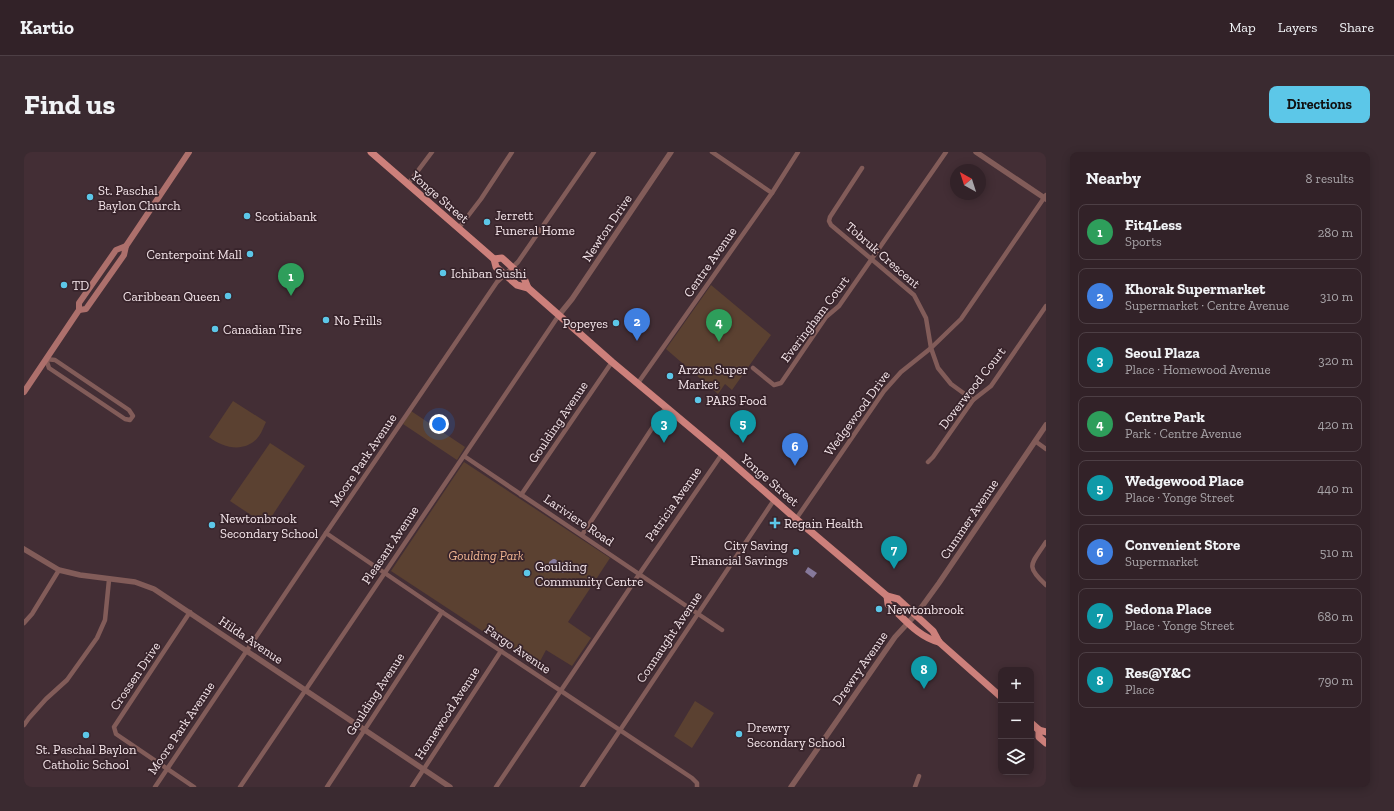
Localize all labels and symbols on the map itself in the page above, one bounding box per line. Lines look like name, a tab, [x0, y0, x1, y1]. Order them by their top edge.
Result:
north arrow	[950, 164, 986, 200]
street label: Yonge Street	[407, 167, 472, 226]
place label: St. Paschal Baylon Church	[98, 183, 181, 213]
marker: St. Paschal Baylon Church	[85, 192, 95, 202]
street label: Newton Drive	[579, 192, 635, 264]
place label: Jerrett Funeral Home	[495, 208, 575, 238]
place label: Scotiabank	[255, 209, 317, 224]
marker: Scotiabank	[242, 211, 252, 221]
marker: Jerrett Funeral Home	[482, 217, 492, 227]
street label: Tobruk Crescent	[843, 219, 923, 291]
street label: Centre Avenue	[680, 224, 740, 300]
place label: Centerpoint Mall	[146, 247, 243, 262]
marker: Centerpoint Mall	[245, 249, 255, 259]
pin: 1	[278, 263, 304, 296]
place label: Ichiban Sushi	[451, 266, 527, 281]
marker: Ichiban Sushi	[438, 268, 448, 278]
street label: Everingham Court	[778, 273, 852, 365]
place label: TD	[72, 278, 89, 293]
marker: TD	[59, 280, 69, 290]
place label: Caribbean Queen	[123, 289, 221, 304]
marker: Caribbean Queen	[223, 291, 233, 301]
pin: 2	[624, 308, 650, 341]
pin: 4	[706, 309, 732, 342]
place label: No Frills	[334, 313, 382, 328]
marker: No Frills	[321, 315, 331, 325]
place label: Popeyes	[563, 316, 608, 331]
marker: Popeyes	[611, 318, 621, 328]
place label: Canadian Tire	[223, 322, 302, 337]
marker: Canadian Tire	[210, 324, 220, 334]
street label: Doverwood Court	[935, 344, 1009, 432]
place label: Arzon Super Market	[678, 362, 748, 392]
street label: Wedgewood Drive	[821, 367, 893, 459]
marker: Arzon Super Market	[665, 371, 675, 381]
street label: Goulding Avenue	[525, 378, 591, 466]
place label: PARS Food	[706, 393, 767, 408]
marker: PARS Food	[693, 395, 703, 405]
pin: 3	[651, 410, 677, 443]
pin: 5	[730, 410, 756, 443]
street label: Moore Park Avenue	[326, 411, 400, 509]
your location	[429, 414, 449, 434]
pin: 6	[782, 433, 808, 466]
street label: Yonge Street	[737, 450, 802, 509]
street label: Patricia Avenue	[642, 464, 704, 544]
street label: Cummer Avenue	[937, 476, 1001, 562]
street label: Lariviere Road	[541, 491, 617, 549]
street label: Pleasant Avenue	[358, 503, 422, 587]
place label: Newtonbrook Secondary School	[220, 511, 319, 541]
place label: Regain Health	[784, 516, 864, 531]
marker: Regain Health	[769, 517, 781, 529]
marker: Newtonbrook Secondary School	[207, 520, 217, 530]
pin: 7	[881, 536, 907, 569]
place label: City Saving Financial Savings	[690, 538, 788, 568]
marker: City Saving Financial Savings	[791, 547, 801, 557]
park label: Goulding Park	[448, 548, 524, 563]
place label: Goulding Community Centre	[535, 559, 643, 589]
marker: Goulding Community Centre	[522, 568, 532, 578]
street label: Connaught Avenue	[633, 589, 705, 685]
place label: Newtonbrook	[887, 602, 964, 617]
marker: Newtonbrook	[874, 604, 884, 614]
street label: Hilda Avenue	[216, 613, 286, 667]
street label: Fargo Avenue	[482, 621, 554, 677]
street label: Drewry Avenue	[829, 628, 891, 708]
street label: Crossen Drive	[107, 639, 163, 713]
street label: Goulding Avenue	[343, 650, 407, 738]
pin: 8	[911, 656, 937, 689]
street label: Homewood Avenue	[411, 664, 483, 762]
street label: Moore Park Avenue	[144, 679, 218, 777]
place label: Drewry Secondary School	[747, 720, 846, 750]
marker: Drewry Secondary School	[734, 729, 744, 739]
marker: St. Paschal Baylon Catholic School	[81, 730, 91, 740]
place label: St. Paschal Baylon Catholic School	[36, 742, 137, 772]

